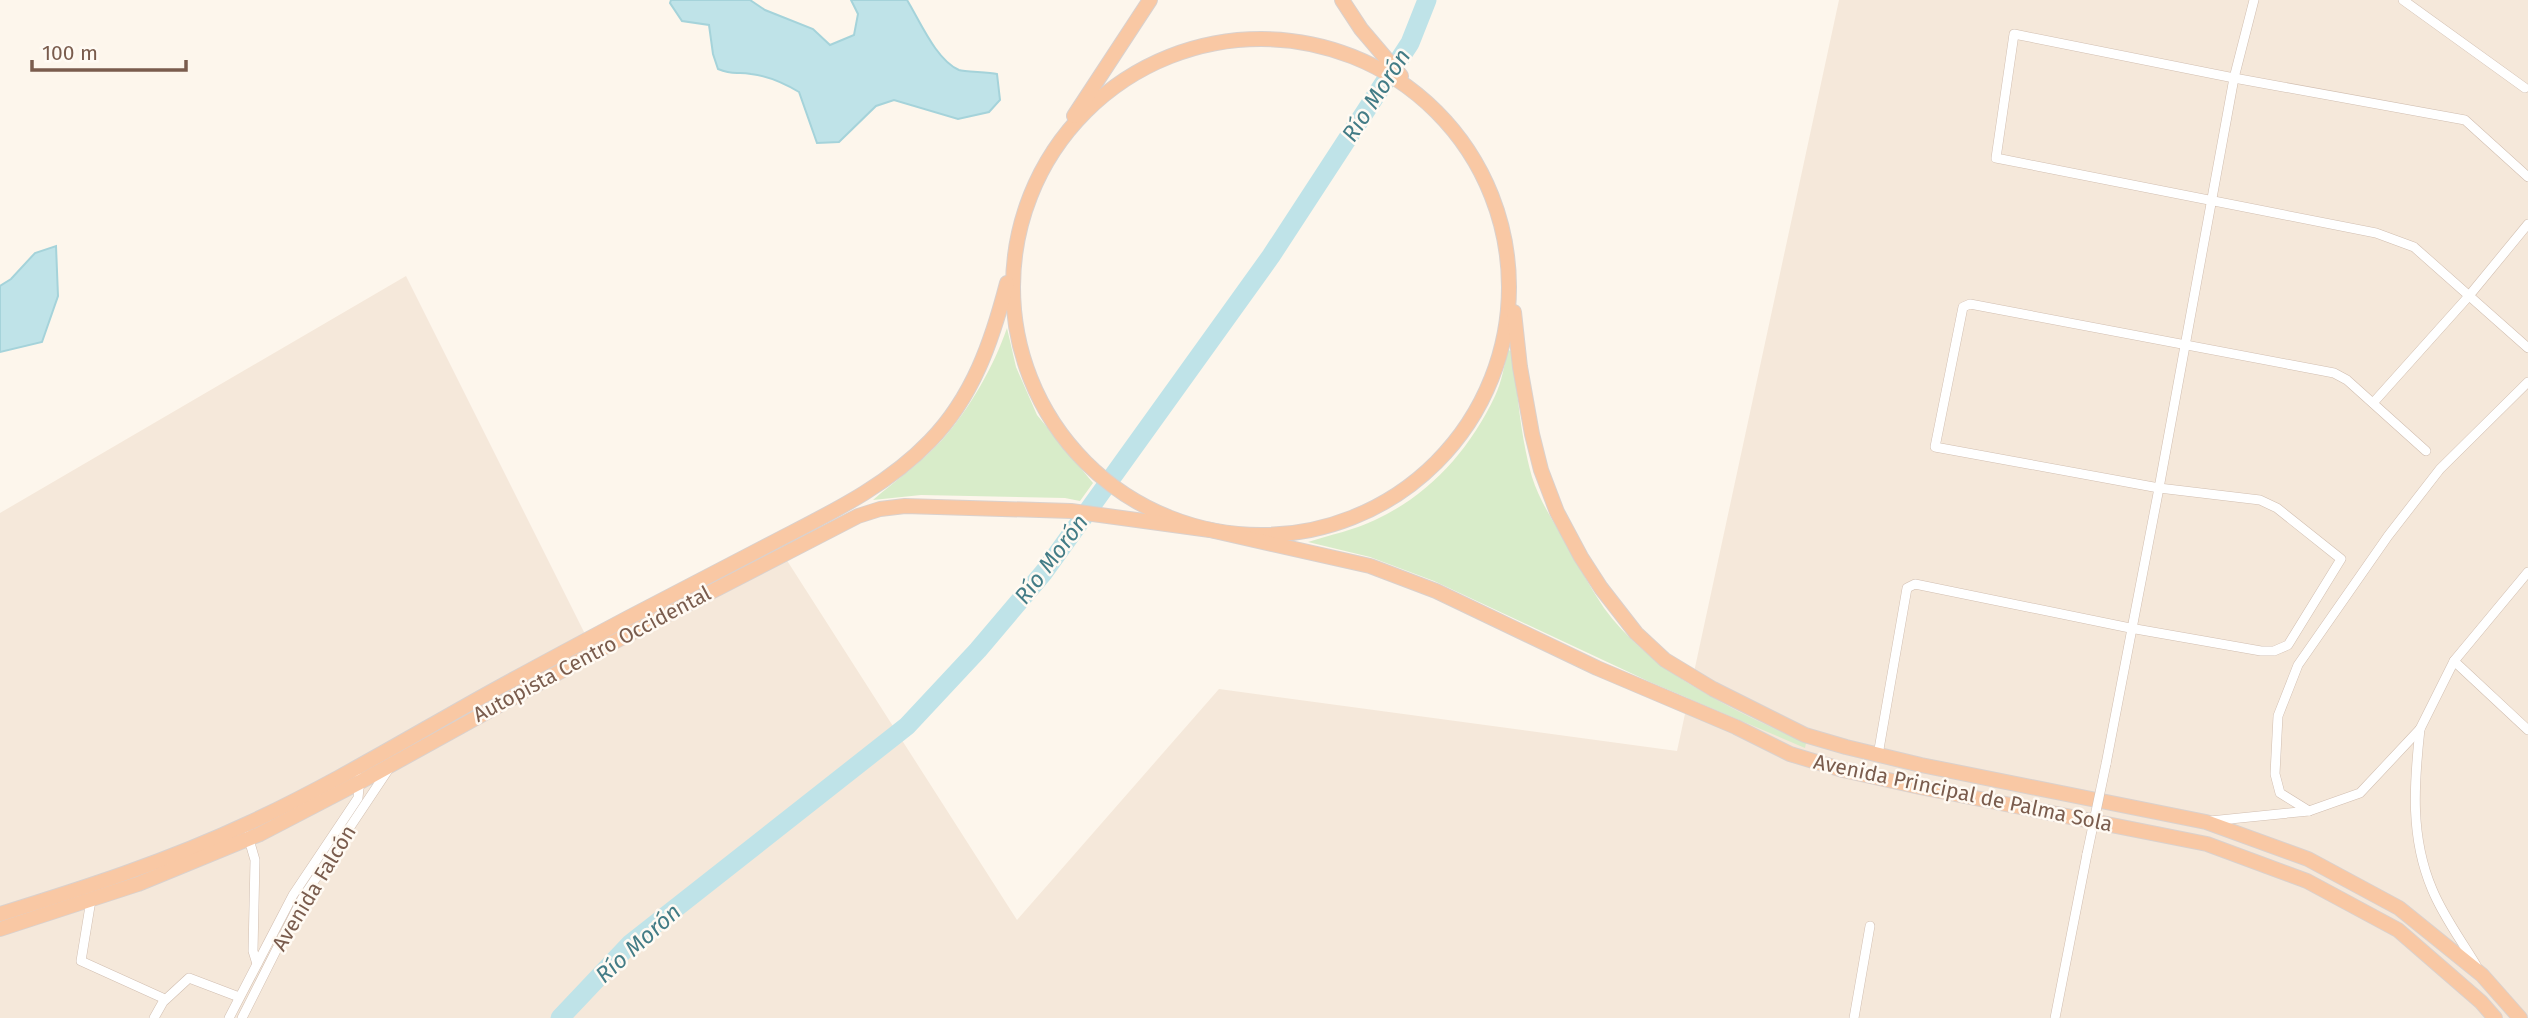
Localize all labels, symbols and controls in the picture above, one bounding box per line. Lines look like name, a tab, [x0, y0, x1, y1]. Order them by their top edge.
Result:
scale bar	[32, 28, 186, 72]
text: 100 m	[42, 40, 98, 66]
water label: Río Morón	[1336, 43, 1416, 147]
water label: Río Morón	[1008, 509, 1094, 609]
street label: Autopista Centro Occidental	[469, 580, 715, 728]
street label: Avenida Principal de Palma Sola	[1811, 749, 2115, 837]
street label: Avenida Falcón	[266, 820, 362, 956]
water label: Río Morón	[590, 897, 686, 989]

